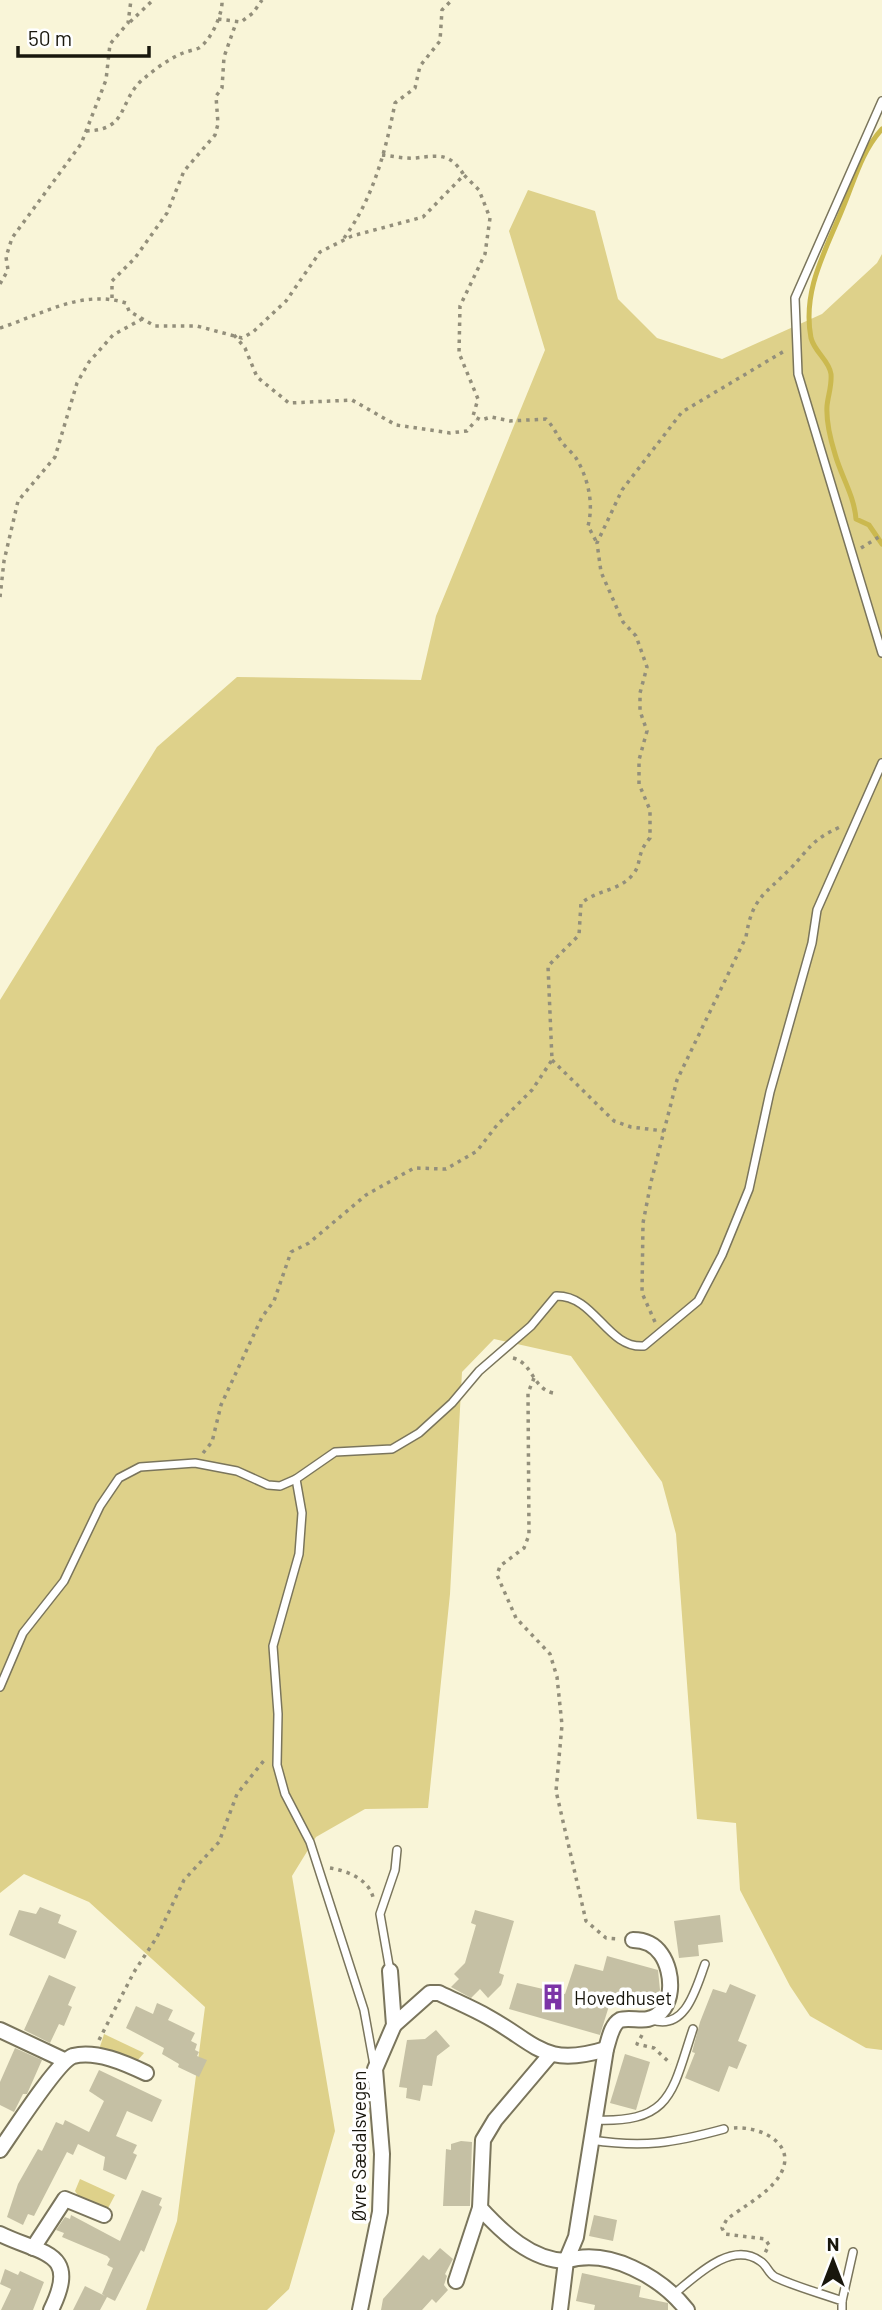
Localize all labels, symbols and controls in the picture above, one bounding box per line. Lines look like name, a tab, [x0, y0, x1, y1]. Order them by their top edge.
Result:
scale bar	[18, 14, 149, 58]
text: 50 m	[28, 25, 72, 50]
building icon: Hovedhuset	[538, 1982, 568, 2012]
place label: Hovedhuset	[574, 1986, 672, 2009]
street label: Øvre Sædalsvegen	[347, 2071, 370, 2221]
north arrow	[798, 2226, 868, 2296]
text: N	[827, 2232, 839, 2255]

